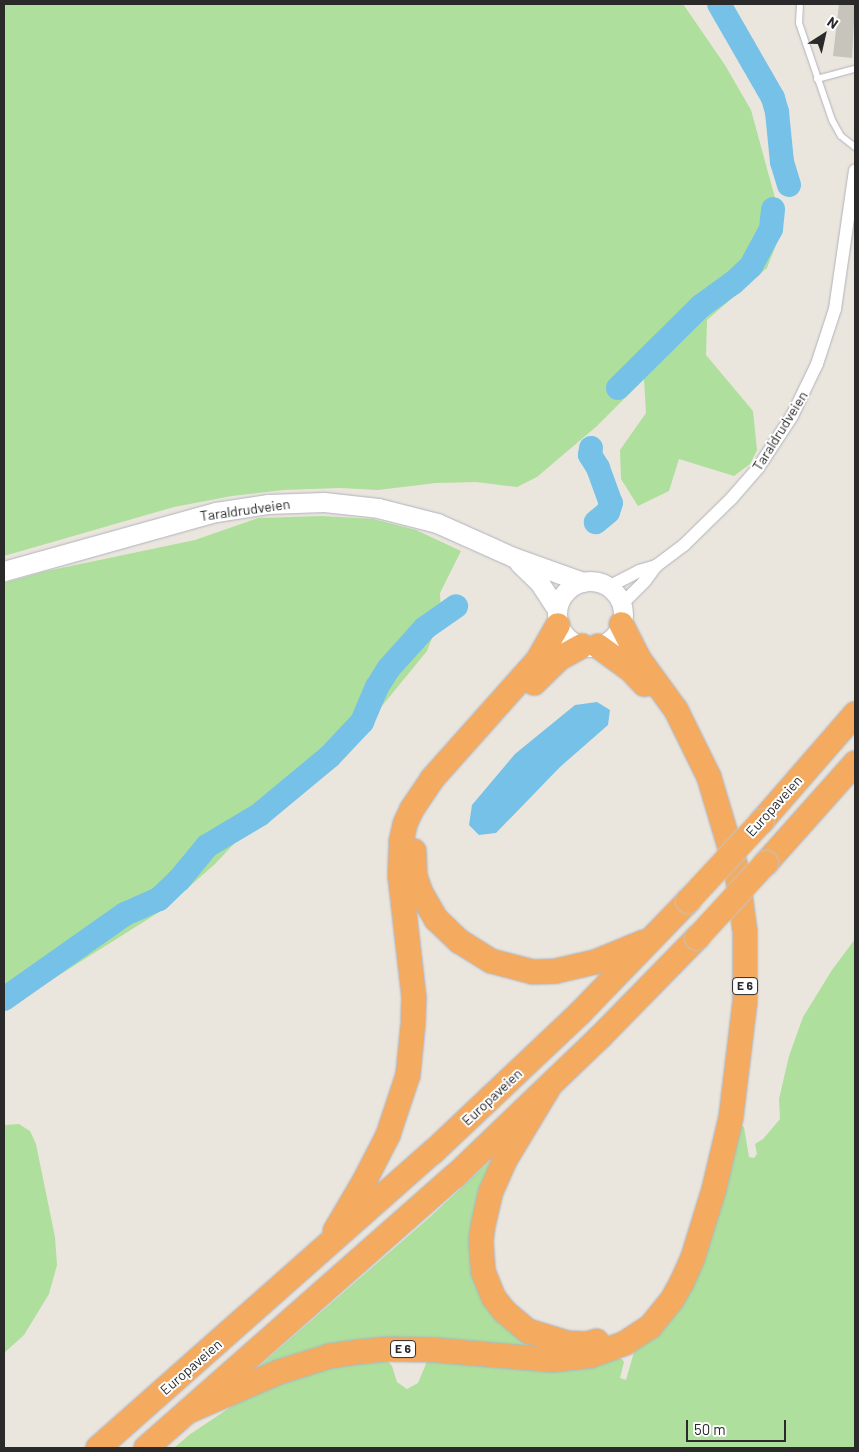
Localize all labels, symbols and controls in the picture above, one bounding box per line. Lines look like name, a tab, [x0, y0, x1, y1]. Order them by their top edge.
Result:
north arrow	[799, 10, 849, 60]
text: N	[824, 13, 842, 32]
street label: Taraldrudveien	[749, 388, 811, 474]
street label: Taraldrudveien	[199, 495, 291, 525]
street label: Europaveien	[742, 772, 806, 840]
road number: E 6	[731, 976, 759, 996]
street label: Europaveien	[459, 1065, 525, 1129]
street label: Europaveien	[157, 1336, 225, 1398]
road number: E 6	[389, 1340, 417, 1358]
scale bar	[689, 1410, 789, 1442]
text: 50 m	[694, 1420, 726, 1438]

